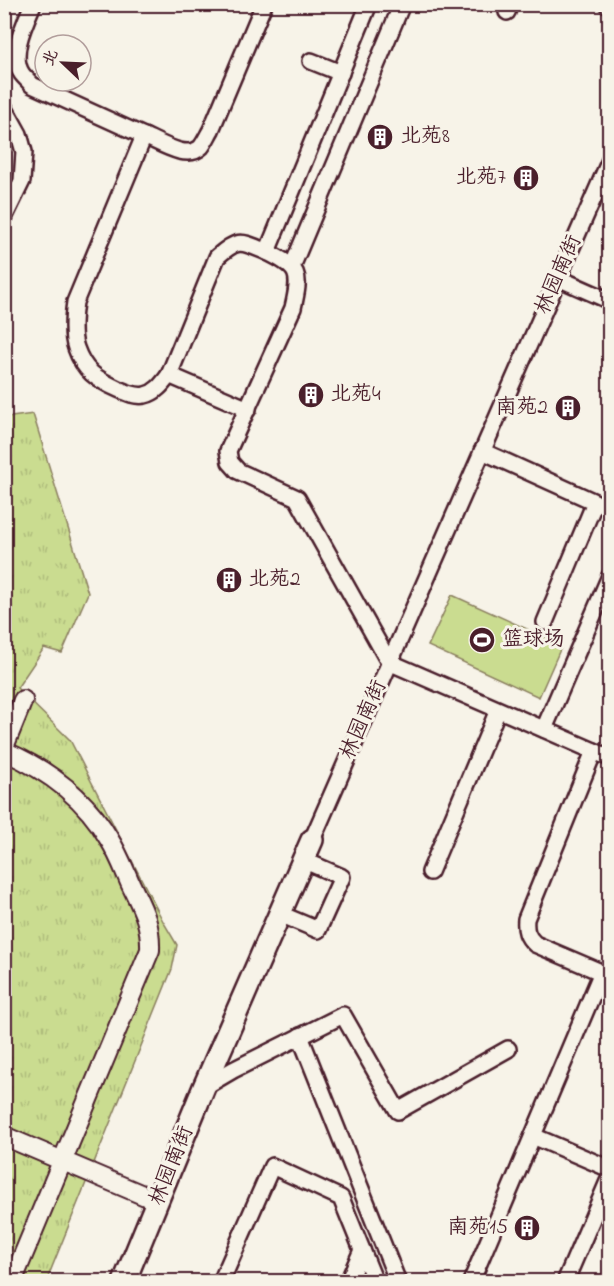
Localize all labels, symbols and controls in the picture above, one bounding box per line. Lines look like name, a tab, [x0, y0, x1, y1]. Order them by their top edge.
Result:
north arrow	[33, 33, 93, 93]
text: 北	[37, 46, 65, 70]
building icon: 北苑8	[365, 122, 395, 152]
place label: 北苑8	[400, 122, 450, 152]
place label: 北苑7	[455, 163, 506, 193]
building icon: 北苑7	[511, 163, 541, 193]
street label: 林园南街	[528, 231, 590, 319]
building icon: 北苑4	[296, 380, 326, 410]
place label: 北苑4	[330, 380, 381, 410]
place label: 南苑2	[496, 393, 548, 423]
building icon: 南苑2	[553, 393, 583, 423]
building icon: 北苑2	[214, 565, 244, 595]
place label: 北苑2	[248, 565, 300, 595]
sports icon: 篮球场	[467, 625, 497, 655]
place label: 篮球场	[502, 625, 565, 655]
street label: 林园南街	[333, 676, 395, 764]
street label: 林园南街	[142, 1121, 202, 1211]
place label: 南苑15	[447, 1213, 508, 1243]
building icon: 南苑15	[512, 1213, 542, 1243]

